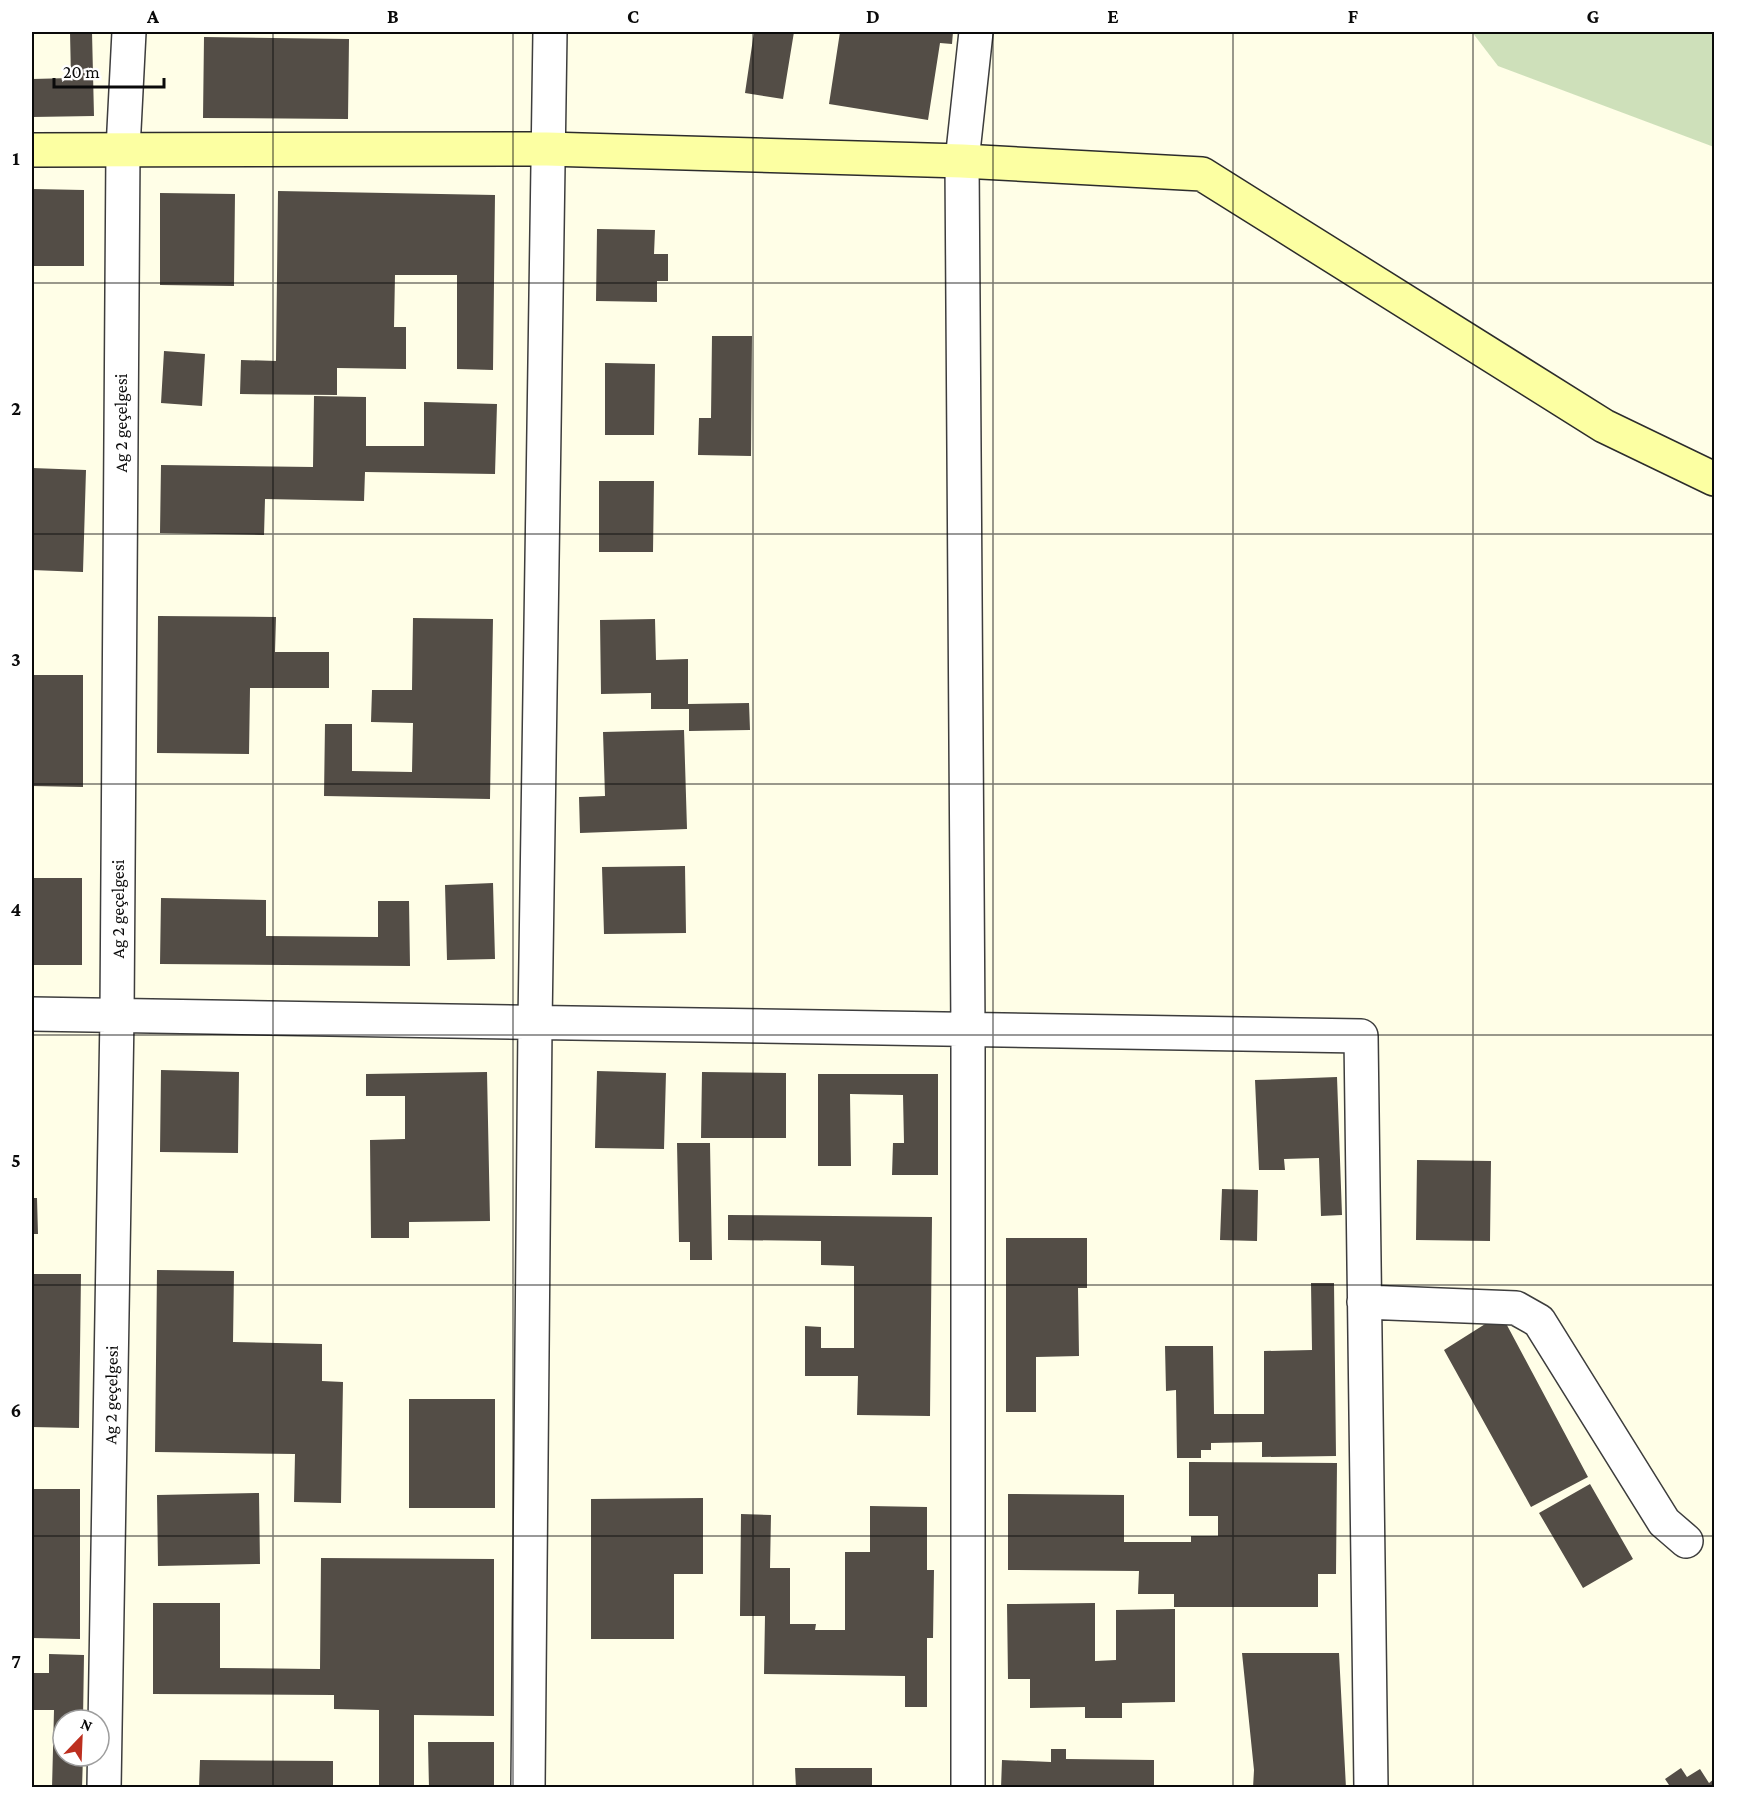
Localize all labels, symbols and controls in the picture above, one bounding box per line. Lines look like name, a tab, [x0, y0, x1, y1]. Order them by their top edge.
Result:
text: A	[146, 5, 160, 27]
text: B	[387, 5, 399, 27]
text: C	[627, 5, 639, 27]
text: D	[866, 5, 880, 27]
text: E	[1107, 5, 1119, 27]
text: F	[1348, 5, 1359, 27]
text: G	[1587, 5, 1600, 27]
scale bar	[54, 51, 164, 89]
text: 20 m	[63, 62, 100, 82]
text: 1	[12, 147, 20, 169]
street label: Ag 2 geçelgesi	[111, 373, 131, 473]
text: 2	[11, 397, 21, 419]
text: 3	[11, 648, 21, 670]
street label: Ag 2 geçelgesi	[108, 859, 128, 959]
text: 4	[11, 898, 22, 920]
text: 5	[11, 1149, 21, 1171]
street label: Ag 2 geçelgesi	[100, 1345, 122, 1445]
text: 6	[11, 1399, 21, 1421]
text: 7	[11, 1650, 21, 1672]
north arrow	[51, 1708, 111, 1768]
text: N	[78, 1715, 95, 1735]

